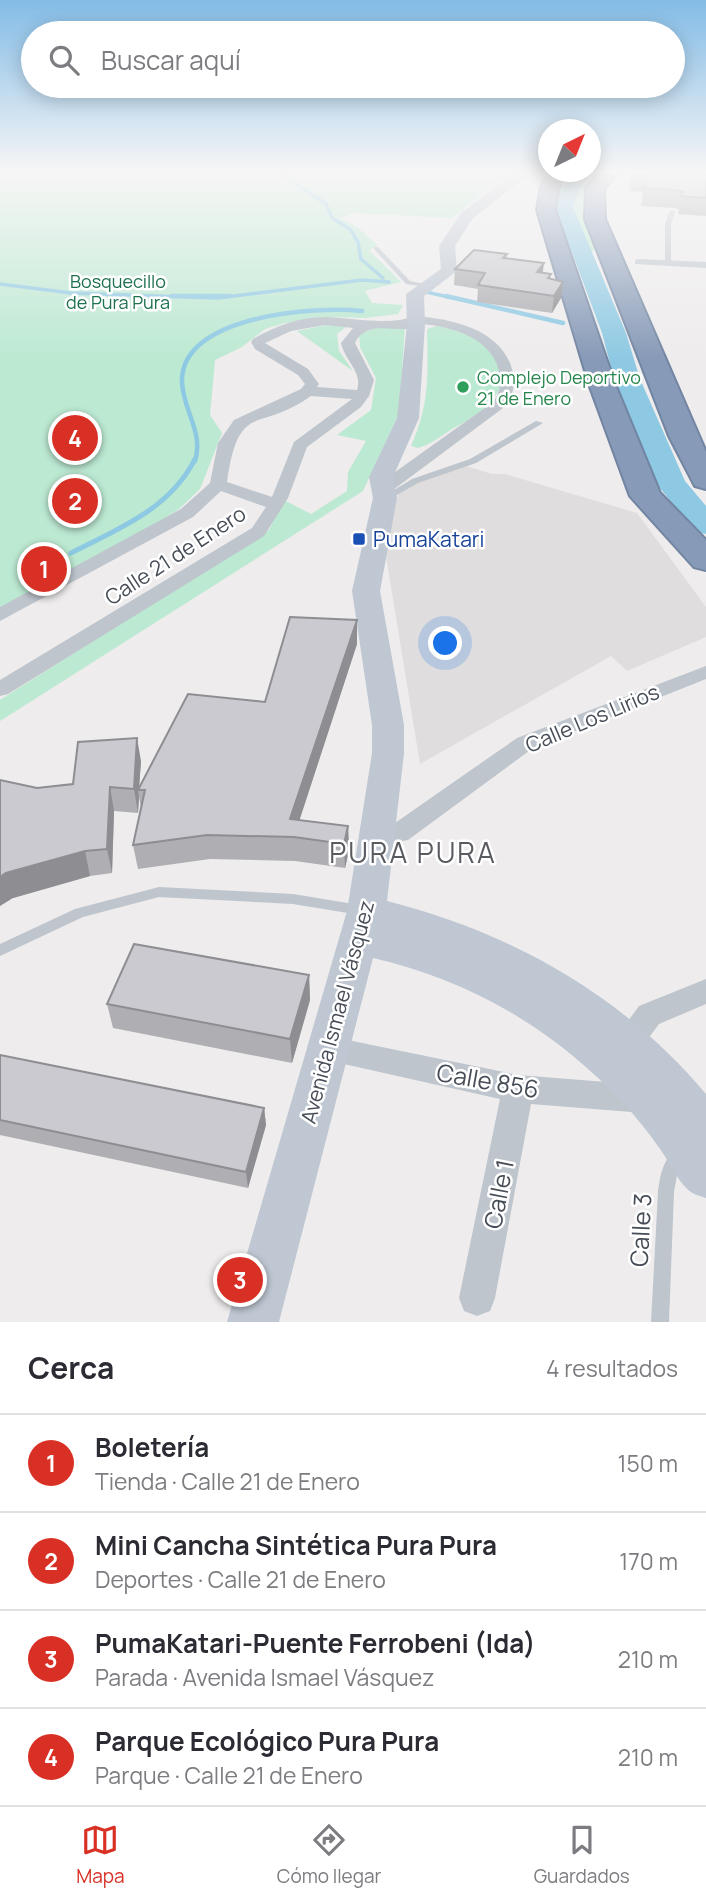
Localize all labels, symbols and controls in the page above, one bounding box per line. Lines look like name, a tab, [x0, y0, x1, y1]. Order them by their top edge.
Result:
search box	[21, 21, 685, 98]
icon: search	[45, 41, 83, 79]
text: Buscar aquí	[101, 42, 241, 78]
north arrow	[538, 119, 601, 182]
park label: Bosquecillo de Pura Pura	[66, 269, 170, 314]
place label: Complejo Deportivo 21 de Enero	[477, 365, 641, 410]
marker: Complejo Deportivo 21 de Enero	[455, 379, 471, 395]
pin: 4	[52, 412, 98, 464]
pin: 2	[52, 475, 98, 527]
street label: Calle 21 de Enero	[99, 499, 251, 611]
place label: PumaKatari	[373, 525, 484, 553]
marker: PumaKatari	[351, 531, 367, 547]
pin: 1	[21, 543, 67, 595]
your location	[428, 626, 462, 660]
street label: Calle Los Lirios	[521, 677, 663, 759]
district label: PURA PURA	[329, 833, 497, 871]
street label: Avenida Ismael Vásquez	[294, 897, 380, 1127]
street label: Calle 856	[434, 1055, 542, 1105]
street label: Calle 1	[475, 1157, 521, 1231]
street label: Calle 3	[622, 1192, 658, 1268]
pin: 3	[217, 1254, 263, 1306]
text: Cerca	[28, 1347, 114, 1388]
text: 4 resultados	[546, 1352, 678, 1384]
text: Boletería	[95, 1429, 209, 1465]
text: 1	[46, 1447, 56, 1479]
text: 150 m	[618, 1447, 678, 1479]
text: Tienda · Calle 21 de Enero	[95, 1465, 360, 1497]
text: Mini Cancha Sintética Pura Pura	[95, 1527, 497, 1563]
text: 2	[44, 1545, 58, 1577]
text: 170 m	[619, 1545, 678, 1577]
text: Deportes · Calle 21 de Enero	[95, 1563, 386, 1595]
text: PumaKatari-Puente Ferrobeni (Ida)	[95, 1625, 535, 1661]
text: 3	[44, 1643, 58, 1675]
text: 210 m	[618, 1643, 678, 1675]
text: Parada · Avenida Ismael Vásquez	[95, 1661, 434, 1693]
text: Parque Ecológico Pura Pura	[95, 1723, 439, 1759]
text: 4	[44, 1741, 58, 1773]
text: 210 m	[618, 1741, 678, 1773]
text: Parque · Calle 21 de Enero	[95, 1759, 363, 1791]
tab: Mapa	[76, 1821, 124, 1889]
tab: Cómo llegar	[277, 1821, 381, 1889]
tab: Guardados	[534, 1821, 630, 1889]

